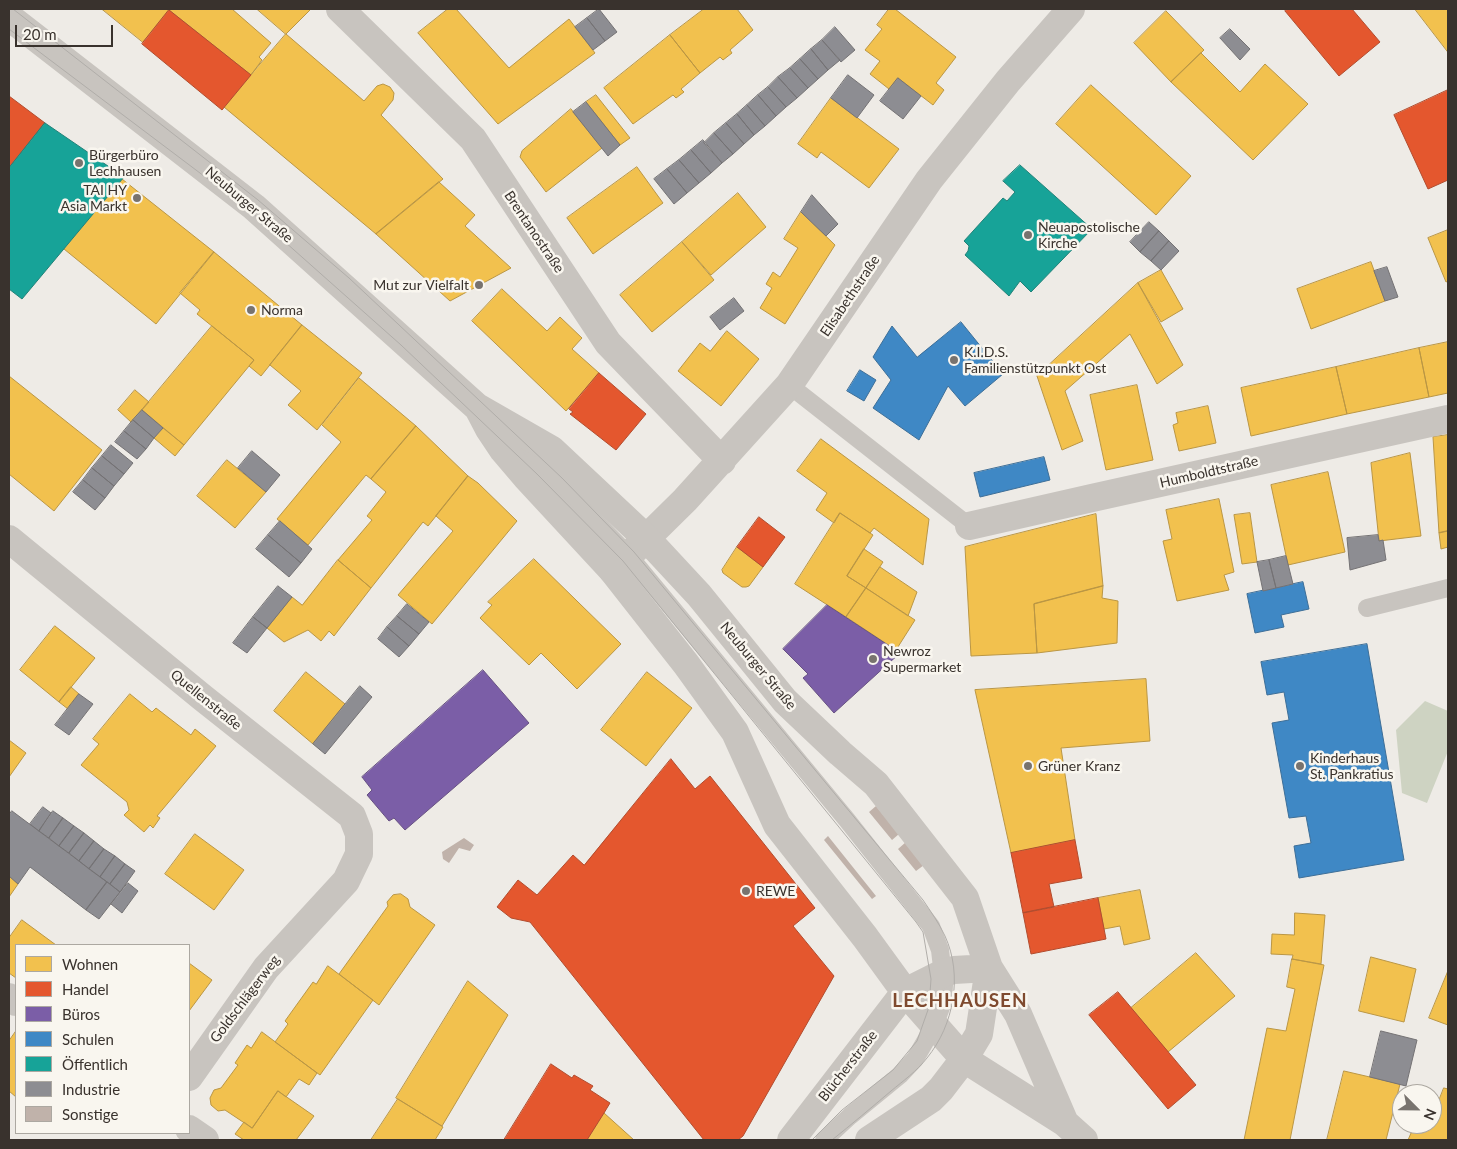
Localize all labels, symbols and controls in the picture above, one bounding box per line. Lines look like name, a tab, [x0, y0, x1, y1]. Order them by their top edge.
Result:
scale bar	[18, 15, 115, 47]
text: 20 m	[23, 25, 57, 43]
place label: Bürgerbüro Lechhausen	[89, 147, 161, 180]
marker: Bürgerbüro Lechhausen	[73, 157, 85, 169]
street label: Neuburger Straße	[202, 163, 296, 247]
place label: TAI HY Asia Markt	[61, 182, 127, 214]
street label: Brentanostraße	[500, 188, 568, 276]
marker: TAI HY Asia Markt	[131, 192, 143, 204]
place label: Neuapostolische Kirche	[1038, 219, 1140, 252]
marker: Neuapostolische Kirche	[1022, 229, 1034, 241]
street label: Elisabethstraße	[817, 252, 883, 340]
place label: Mut zur Vielfalt	[373, 277, 469, 293]
marker: Mut zur Vielfalt	[473, 279, 485, 291]
place label: Norma	[261, 302, 303, 318]
marker: Norma	[245, 304, 257, 316]
place label: K.I.D.S. Familienstützpunkt Ost	[964, 344, 1106, 377]
marker: K.I.D.S. Familienstützpunkt Ost	[948, 354, 960, 366]
street label: Humboldtstraße	[1158, 453, 1260, 491]
street label: Neuburger Straße	[716, 619, 800, 713]
place label: Newroz Supermarket	[883, 643, 961, 676]
marker: Newroz Supermarket	[867, 653, 879, 665]
street label: Quellenstraße	[167, 666, 245, 734]
place label: Kinderhaus St. Pankratius	[1310, 750, 1394, 782]
place label: Grüner Kranz	[1038, 758, 1120, 774]
marker: Grüner Kranz	[1022, 760, 1034, 772]
marker: Kinderhaus St. Pankratius	[1294, 760, 1306, 772]
place label: REWE	[756, 883, 795, 899]
marker: REWE	[740, 885, 752, 897]
legend	[15, 944, 190, 1134]
street label: Goldschlägerweg	[207, 952, 283, 1046]
text: Wohnen	[62, 955, 118, 973]
text: Handel	[62, 980, 109, 998]
district label: LECHHAUSEN	[891, 990, 1029, 1012]
text: Büros	[62, 1005, 100, 1023]
street label: Blücherstraße	[815, 1027, 881, 1105]
text: Schulen	[62, 1030, 114, 1048]
text: Öffentlich	[62, 1055, 128, 1073]
text: Industrie	[62, 1080, 120, 1098]
north arrow	[1392, 1084, 1442, 1134]
text: Sonstige	[62, 1105, 118, 1123]
text: N	[1420, 1106, 1440, 1123]

